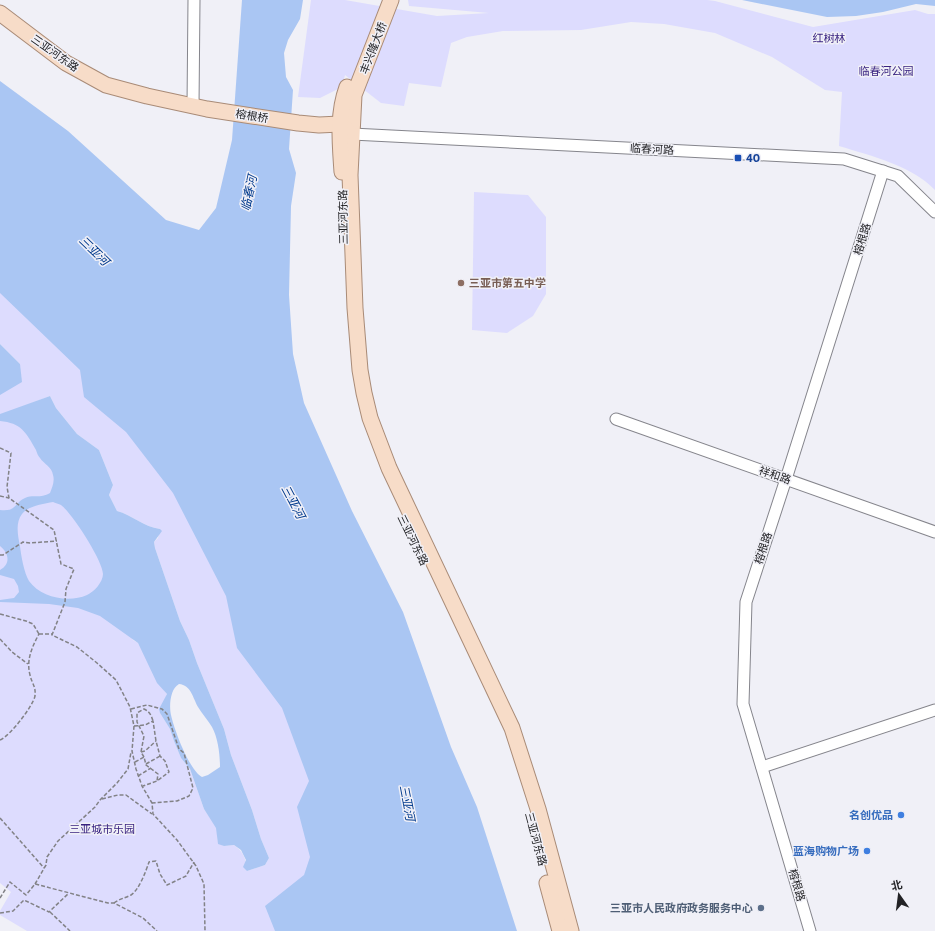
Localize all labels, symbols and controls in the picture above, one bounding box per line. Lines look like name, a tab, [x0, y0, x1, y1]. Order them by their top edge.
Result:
street label: 丰兴隆大桥	[357, 20, 388, 76]
street label: 三亚河东路	[29, 31, 82, 74]
park label: 红树林	[813, 31, 846, 44]
park label: 临春河公园	[859, 64, 914, 77]
street label: 榕根桥	[235, 107, 269, 125]
street label: 临春河路	[630, 141, 674, 156]
place label: 40	[746, 151, 760, 164]
marker: 40	[733, 153, 743, 163]
water label: 临春河	[237, 172, 259, 212]
street label: 三亚河东路	[336, 189, 349, 245]
street label: 榕根路	[850, 221, 873, 257]
water label: 三亚河	[77, 233, 114, 269]
place label: 三亚市第五中学	[469, 276, 546, 289]
marker: 三亚市第五中学	[456, 278, 466, 288]
street label: 祥和路	[757, 463, 793, 486]
water label: 三亚河	[279, 482, 309, 522]
street label: 三亚河东路	[396, 512, 431, 567]
street label: 榕根路	[751, 530, 774, 566]
water label: 三亚河	[398, 784, 419, 824]
place label: 名创优品	[849, 808, 893, 821]
marker: 名创优品	[896, 810, 906, 820]
street label: 三亚河东路	[523, 811, 550, 867]
park label: 三亚城市乐园	[69, 822, 135, 835]
place label: 蓝海购物广场	[793, 844, 859, 857]
marker: 蓝海购物广场	[862, 846, 872, 856]
street label: 榕根路	[787, 867, 808, 903]
north arrow	[879, 875, 919, 915]
text: 北	[890, 877, 903, 892]
place label: 三亚市人民政府政务服务中心	[610, 901, 753, 914]
marker: 三亚市人民政府政务服务中心	[756, 903, 766, 913]

